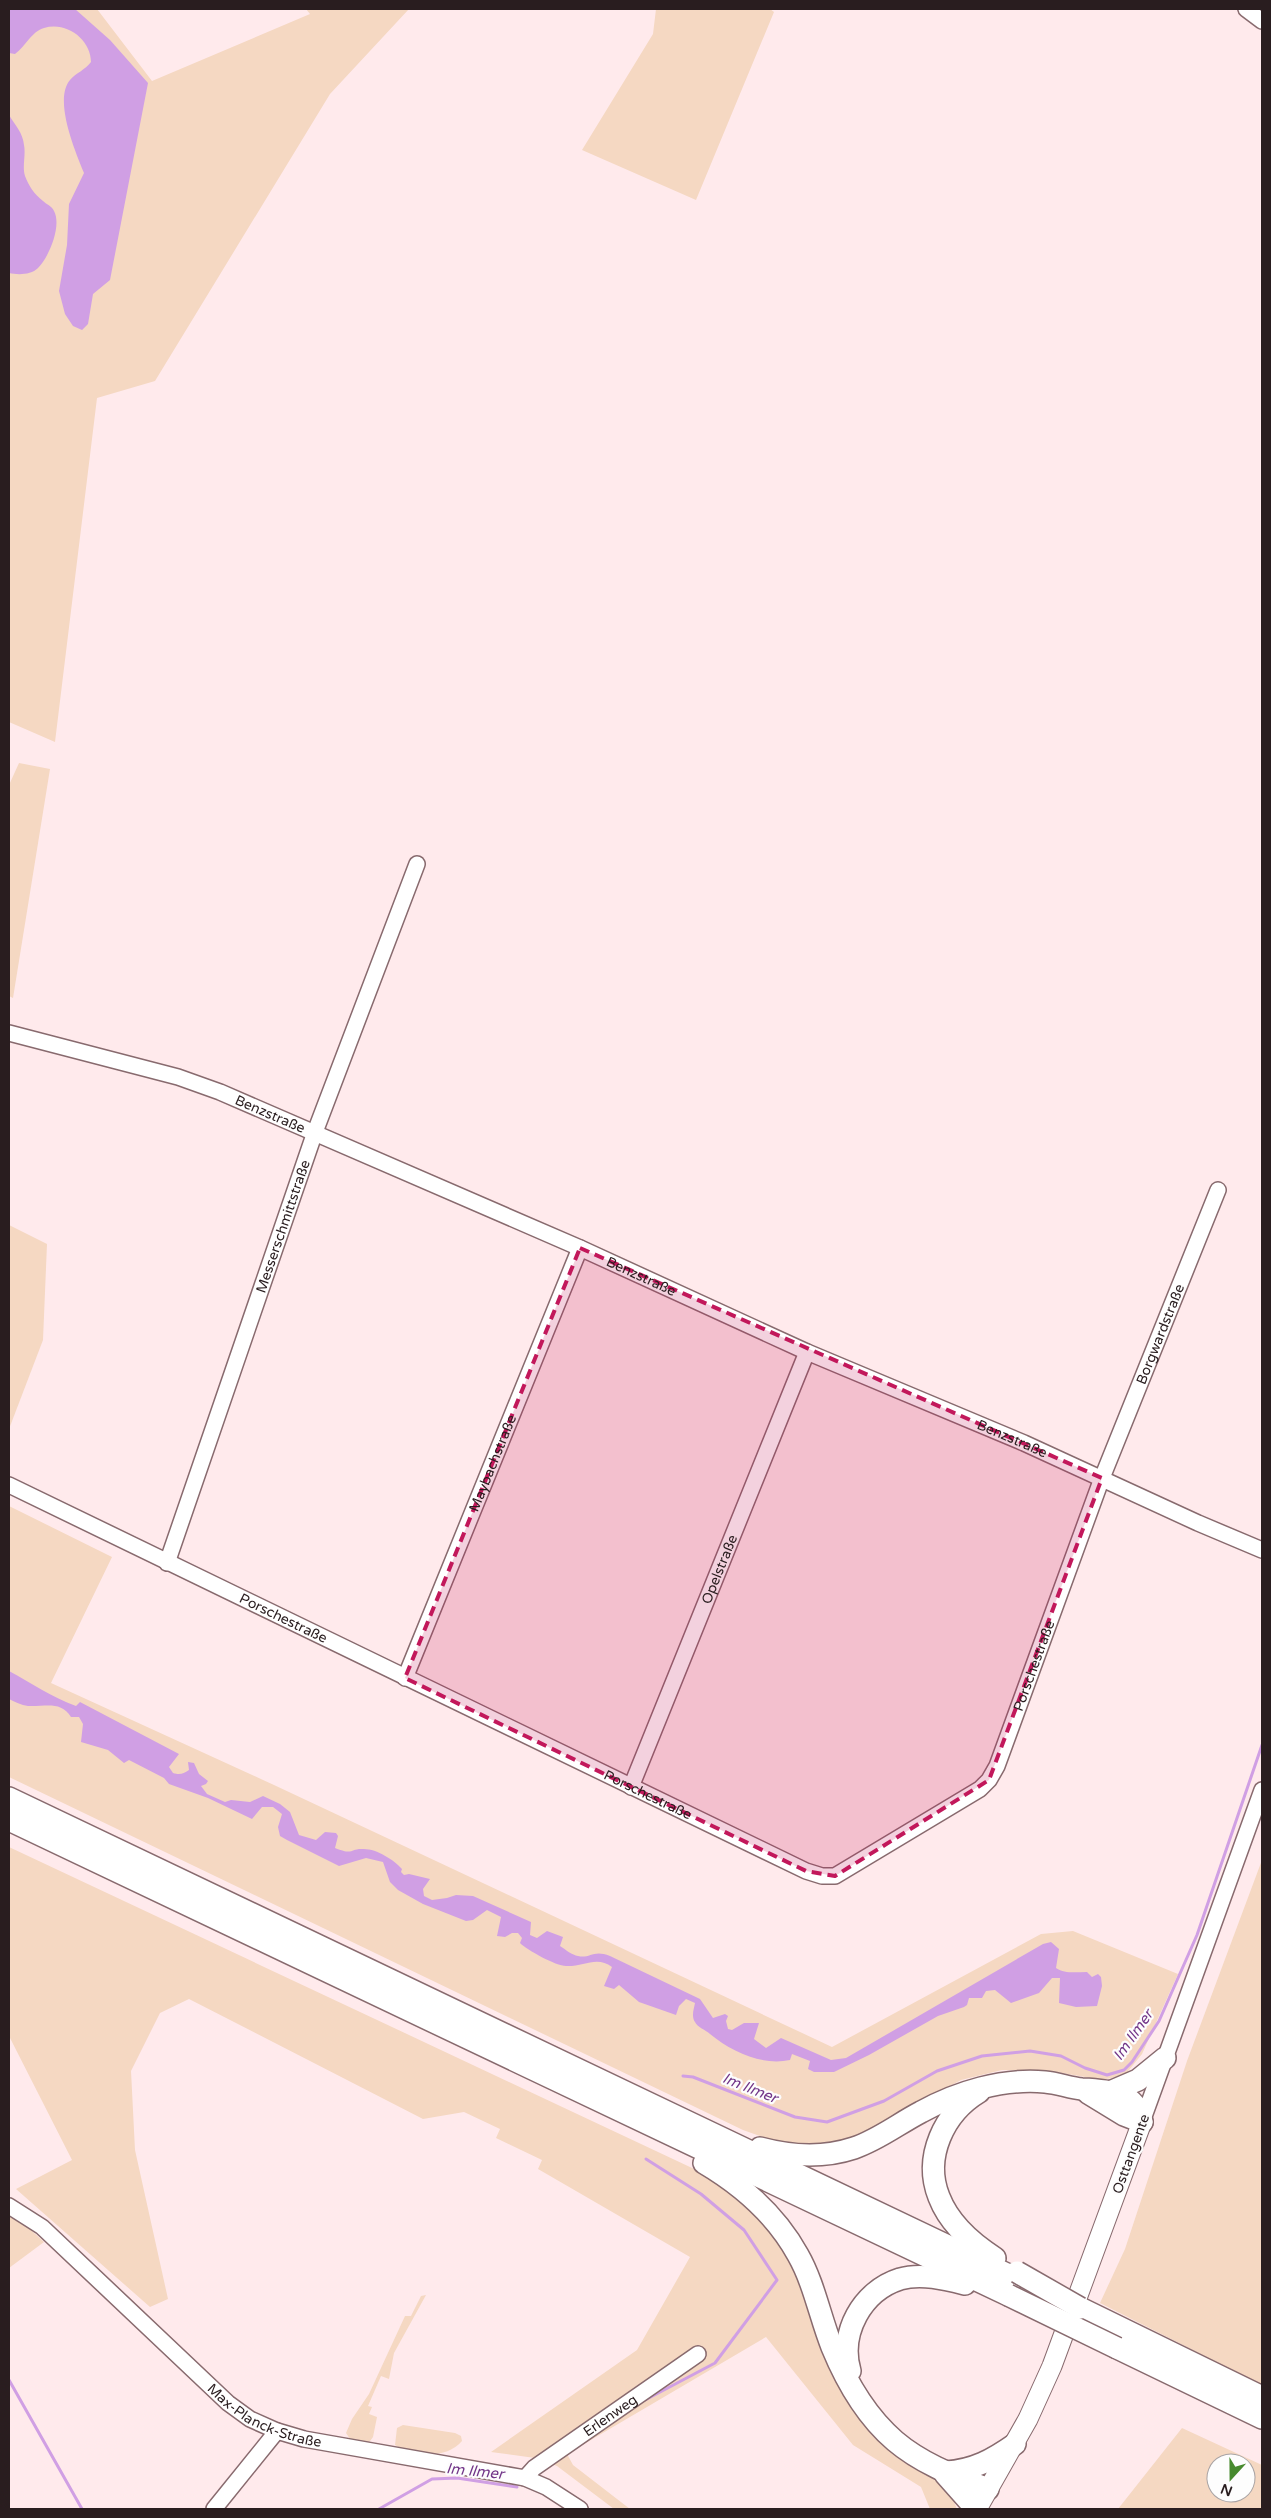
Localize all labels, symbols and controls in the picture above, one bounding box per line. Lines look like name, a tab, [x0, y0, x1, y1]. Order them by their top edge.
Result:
street label: Benzstraße	[233, 1091, 308, 1136]
street label: Messerschmittstraße	[252, 1157, 313, 1295]
street label: Benzstraße	[604, 1253, 679, 1299]
street label: Borgwardstraße	[1132, 1281, 1188, 1387]
street label: Maybachstraße	[465, 1412, 520, 1514]
street label: Benzstraße	[975, 1416, 1050, 1461]
street label: Opelstraße	[698, 1532, 741, 1606]
street label: Porschestraße	[237, 1589, 330, 1646]
street label: Porschestraße	[1009, 1618, 1058, 1714]
street label: Porschestraße	[601, 1766, 695, 1823]
water label: Im Ilmer	[1109, 2004, 1158, 2064]
water label: Im Ilmer	[720, 2069, 782, 2108]
street label: Osttangente	[1109, 2112, 1153, 2196]
street label: Max-Planck-Straße	[204, 2380, 323, 2450]
street label: Erlenweg	[580, 2391, 640, 2440]
north arrow	[1206, 2453, 1256, 2503]
water label: Im Ilmer	[445, 2459, 507, 2483]
text: N	[1218, 2480, 1235, 2500]

